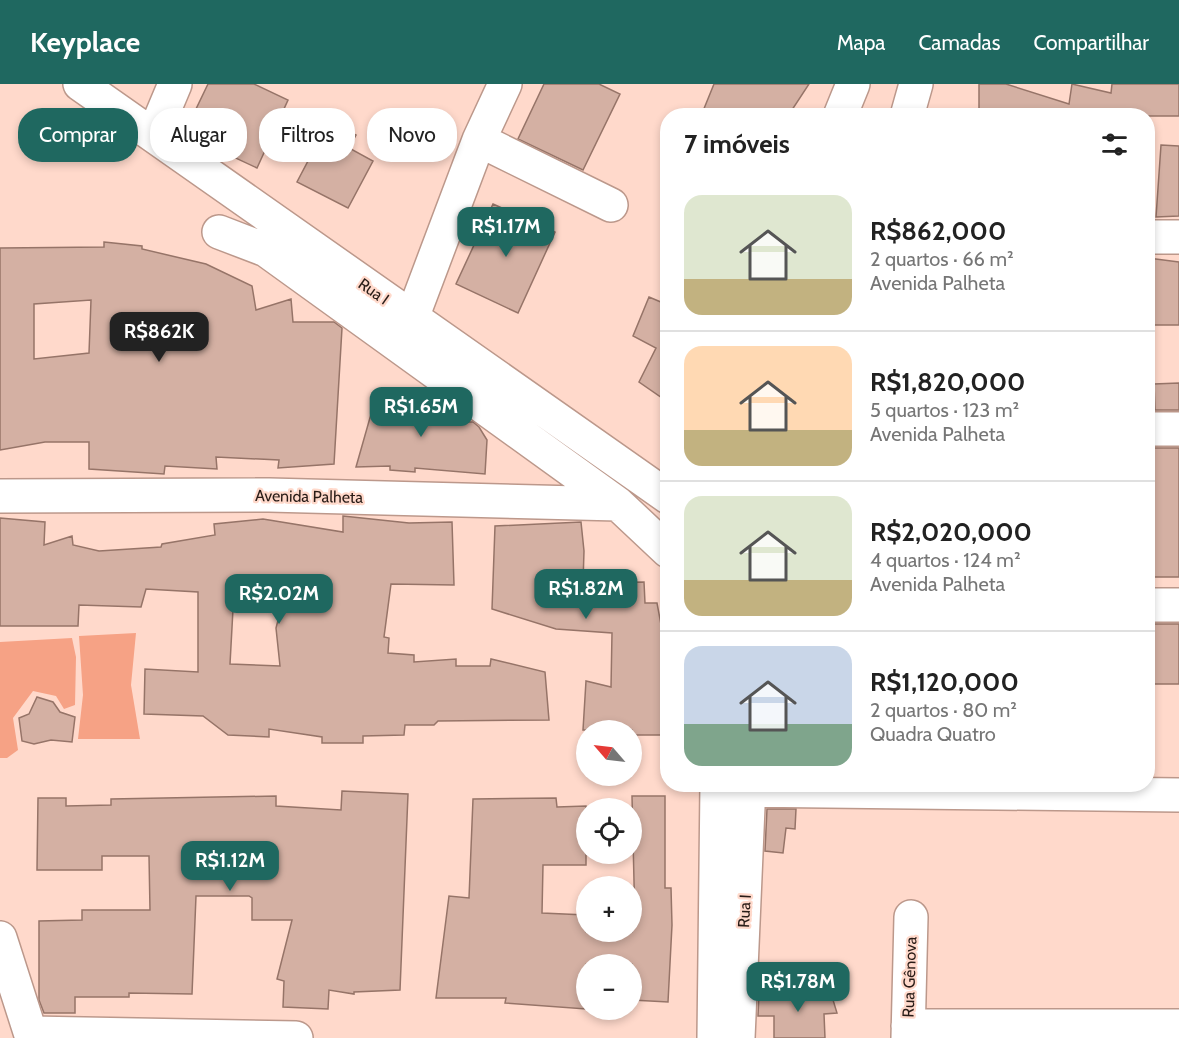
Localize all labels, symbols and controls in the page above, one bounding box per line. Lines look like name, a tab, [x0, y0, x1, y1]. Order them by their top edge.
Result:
text: Keyplace	[30, 25, 140, 59]
text: Mapa	[837, 30, 885, 55]
text: Camadas	[918, 30, 1000, 55]
text: Compartilhar	[1033, 30, 1149, 55]
chip: Comprar	[18, 108, 138, 162]
chip: Alugar	[150, 108, 247, 162]
chip: Filtros	[259, 108, 355, 162]
chip: Novo	[367, 108, 457, 162]
text: 7 imóveis	[684, 128, 790, 160]
icon: filters	[1098, 128, 1131, 161]
pin: R$1.17M	[451, 207, 561, 258]
text: R$1.17M	[471, 214, 541, 238]
text: R$862,000	[870, 215, 1006, 247]
icon: home	[732, 219, 804, 291]
text: 2 quartos · 66 m²	[870, 247, 1014, 271]
text: Avenida Palheta	[870, 271, 1005, 295]
street label: Rua I	[355, 274, 393, 309]
pin: R$862K	[110, 312, 208, 363]
text: R$862K	[124, 319, 194, 343]
text: R$1,820,000	[870, 366, 1025, 398]
icon: home	[732, 370, 804, 442]
pin: R$1.65M	[366, 387, 476, 438]
text: R$1.65M	[384, 394, 458, 418]
text: 5 quartos · 123 m²	[870, 398, 1019, 422]
text: Avenida Palheta	[870, 422, 1005, 446]
street label: Avenida Palheta	[255, 486, 363, 507]
text: R$2,020,000	[870, 516, 1032, 548]
icon: home	[732, 520, 804, 592]
text: 4 quartos · 124 m²	[870, 548, 1021, 572]
pin: R$1.82M	[531, 569, 641, 620]
text: Avenida Palheta	[870, 572, 1005, 596]
pin: R$2.02M	[224, 574, 334, 625]
text: R$1.82M	[548, 576, 624, 600]
text: R$2.02M	[239, 581, 319, 605]
text: R$1,120,000	[870, 666, 1019, 698]
icon: home	[732, 670, 804, 742]
text: 2 quartos · 80 m²	[870, 698, 1017, 722]
north arrow	[576, 720, 642, 786]
map controls	[576, 720, 642, 1020]
text: Quadra Quatro	[870, 722, 996, 746]
button: locate	[576, 798, 642, 864]
pin: R$1.12M	[175, 841, 285, 892]
text: R$1.12M	[195, 848, 265, 872]
button: +	[576, 876, 642, 942]
street label: Rua I	[734, 894, 755, 928]
street label: Rua Gênova	[899, 936, 920, 1018]
button: −	[576, 954, 642, 1020]
pin: R$1.78M	[743, 962, 853, 1013]
text: R$1.78M	[761, 969, 835, 993]

